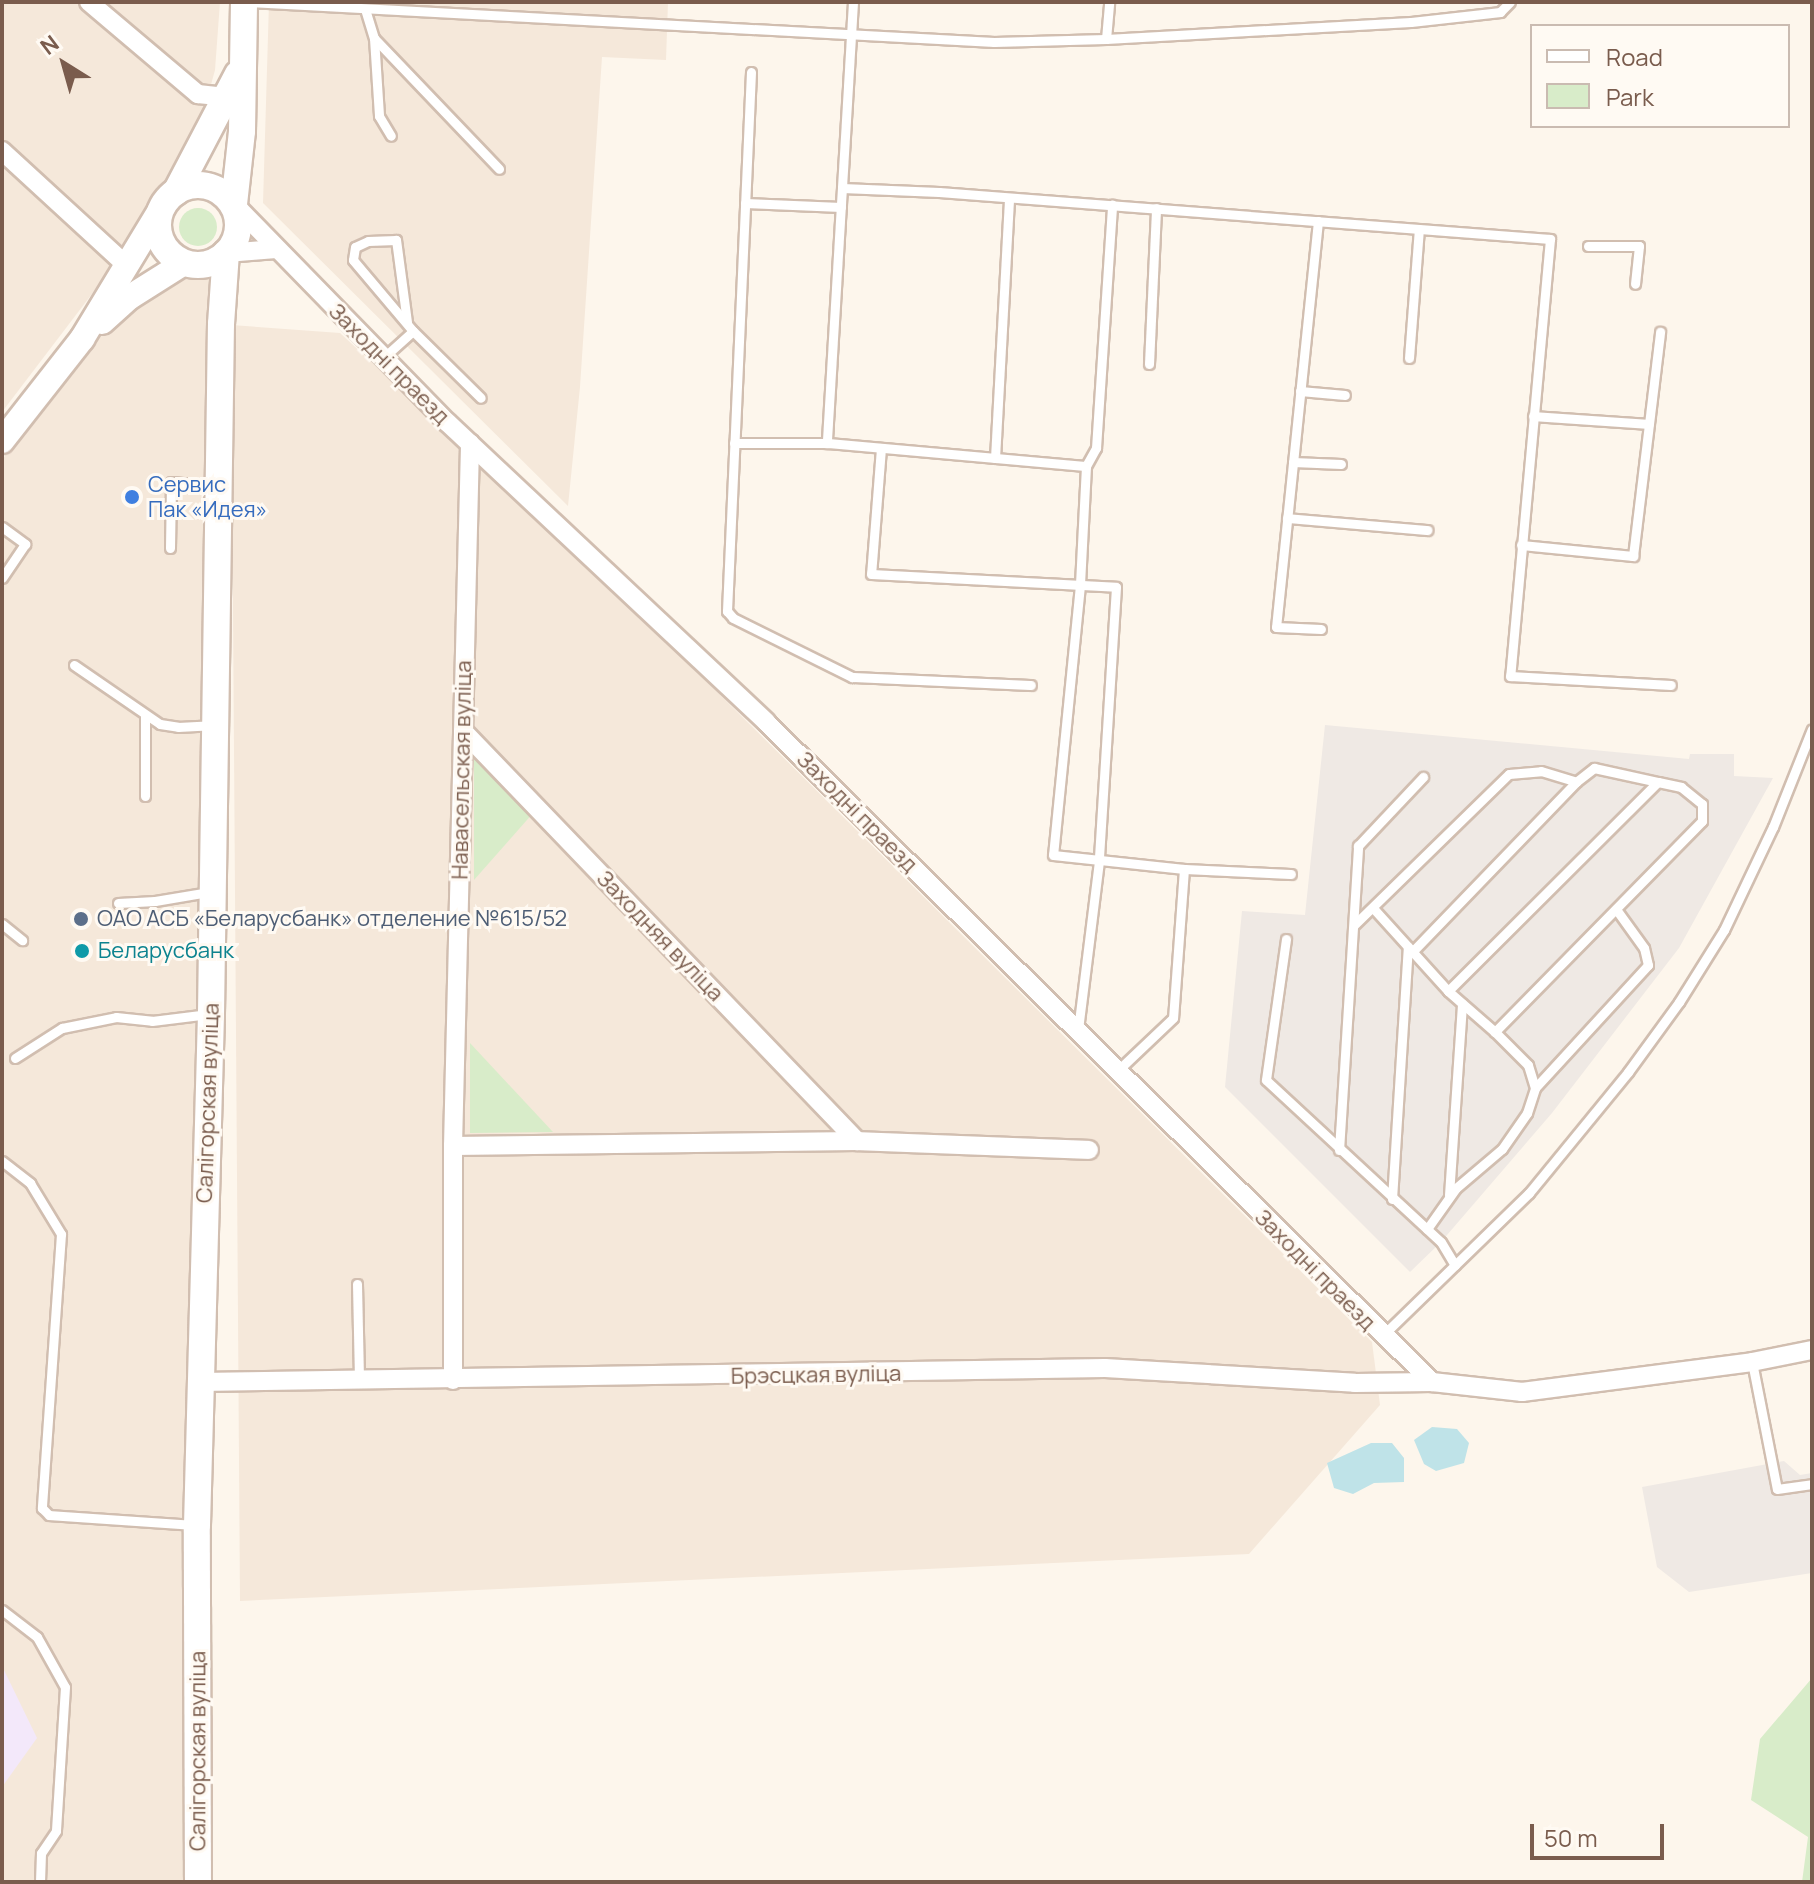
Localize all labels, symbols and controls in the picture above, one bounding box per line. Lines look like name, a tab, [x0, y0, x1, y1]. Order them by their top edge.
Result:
north arrow	[24, 24, 104, 104]
legend	[1530, 24, 1790, 128]
text: N	[34, 28, 65, 62]
text: Road	[1606, 40, 1663, 73]
text: Park	[1606, 80, 1654, 113]
street label: Заходні праезд	[323, 298, 455, 430]
place label: Сервис Пак «Идея»	[148, 471, 267, 522]
marker: Сервис Пак «Идея»	[123, 488, 141, 506]
street label: Навасельская вуліца	[447, 660, 477, 880]
street label: Заходні праезд	[791, 746, 923, 878]
street label: Заходняя вуліца	[591, 865, 729, 1007]
place label: ОАО АСБ «Беларусбанк» отделение №615/52	[97, 906, 567, 932]
marker: ОАО АСБ «Беларусбанк» отделение №615/52	[72, 910, 90, 928]
place label: Беларусбанк	[98, 938, 234, 964]
marker: Беларусбанк	[73, 942, 91, 960]
street label: Салігорская вуліца	[191, 1002, 225, 1204]
street label: Заходні праезд	[1249, 1204, 1381, 1336]
street label: Брэсцкая вуліца	[731, 1360, 901, 1390]
street label: Салігорская вуліца	[185, 1651, 211, 1851]
scale bar	[1534, 1808, 1668, 1858]
text: 50 m	[1544, 1821, 1598, 1854]

